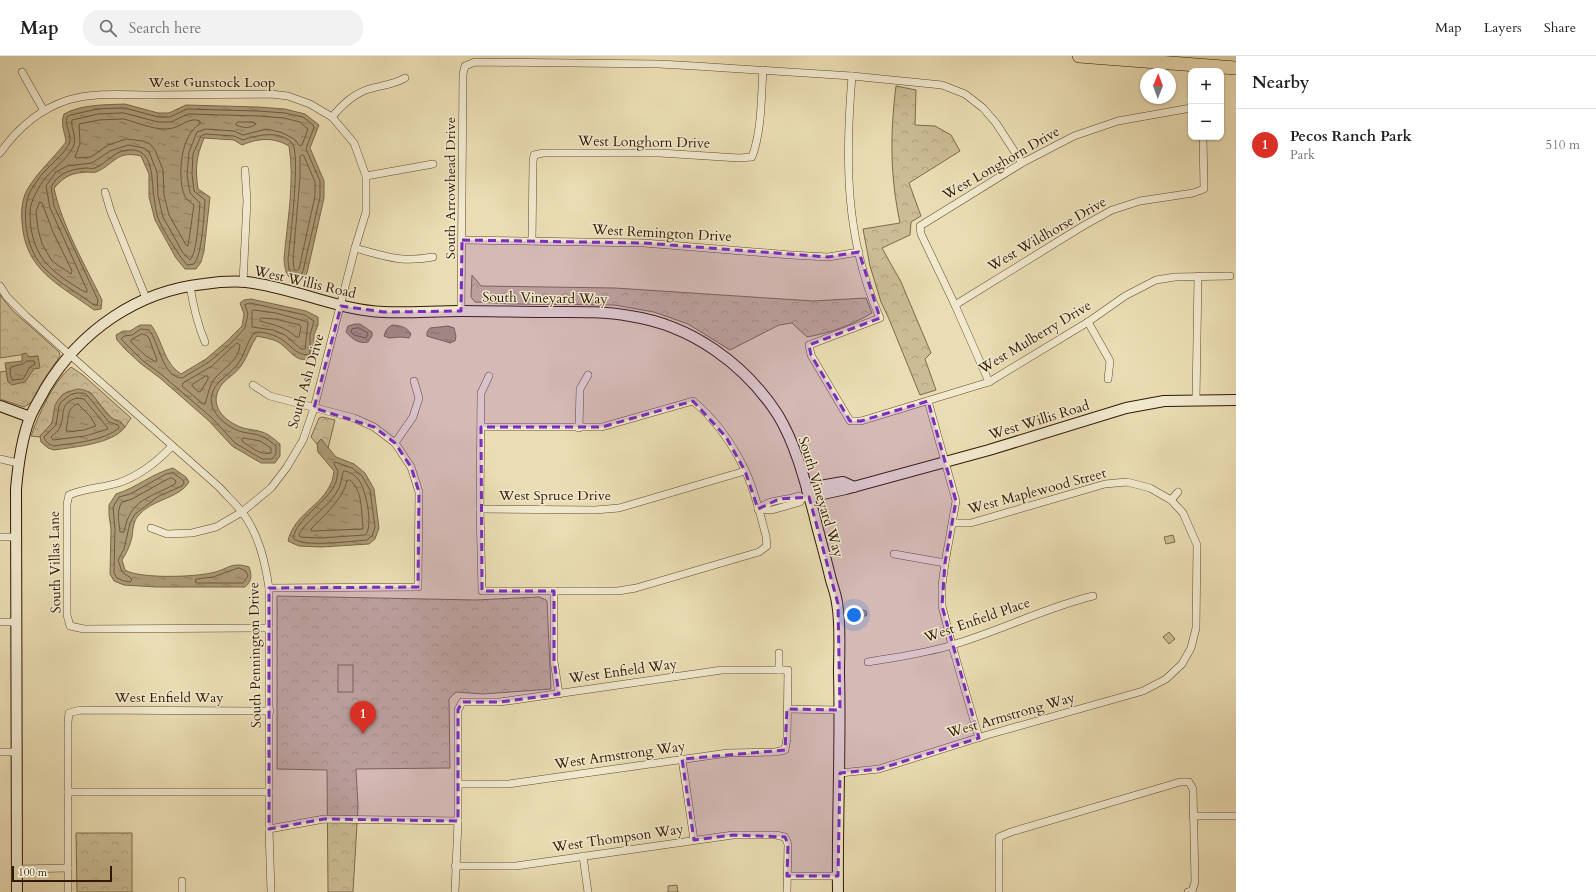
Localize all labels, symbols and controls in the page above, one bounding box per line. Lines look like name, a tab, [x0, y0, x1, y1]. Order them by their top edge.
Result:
search box	[83, 10, 363, 46]
text: Map	[20, 15, 59, 41]
icon: search	[97, 17, 119, 39]
text: Search here	[129, 18, 201, 38]
text: Map	[1435, 18, 1462, 37]
text: Layers	[1484, 18, 1522, 37]
text: Share	[1544, 18, 1576, 37]
north arrow	[1140, 68, 1176, 104]
map controls	[1188, 68, 1224, 140]
button: +	[1188, 68, 1224, 104]
text: Nearby	[1252, 71, 1309, 94]
street label: West Gunstock Loop	[148, 73, 275, 92]
button: −	[1188, 104, 1224, 140]
street label: South Arrowhead Drive	[441, 117, 460, 259]
street label: West Longhorn Drive	[938, 122, 1063, 205]
text: Pecos Ranch Park	[1290, 126, 1412, 146]
street label: West Longhorn Drive	[577, 131, 710, 153]
text: 1	[1262, 136, 1268, 154]
text: 510 m	[1546, 136, 1580, 154]
text: Park	[1290, 146, 1315, 164]
street label: West Wildhorse Drive	[983, 192, 1110, 276]
street label: West Remington Drive	[591, 220, 732, 246]
street label: West Willis Road	[251, 261, 359, 303]
street label: South Vineyard Way	[482, 287, 608, 309]
street label: West Mulberry Drive	[974, 296, 1095, 379]
street label: South Ash Drive	[283, 331, 329, 431]
street label: West Willis Road	[985, 395, 1092, 445]
street label: South Vineyard Way	[794, 434, 849, 560]
street label: West Maplewood Street	[965, 463, 1109, 519]
street label: West Spruce Drive	[498, 486, 611, 505]
street label: South Villas Lane	[45, 510, 65, 614]
street label: South Pennington Drive	[244, 582, 266, 728]
street label: West Enfield Place	[921, 593, 1033, 647]
your location	[844, 605, 864, 625]
street label: West Enfield Way	[567, 654, 679, 688]
street label: West Enfield Way	[113, 688, 224, 707]
street label: West Armstrong Way	[944, 688, 1078, 743]
pin: 1	[350, 701, 376, 734]
street label: West Armstrong Way	[552, 736, 687, 774]
street label: West Thompson Way	[550, 819, 685, 857]
scale bar	[12, 864, 112, 883]
text: 100 m	[18, 865, 47, 880]

